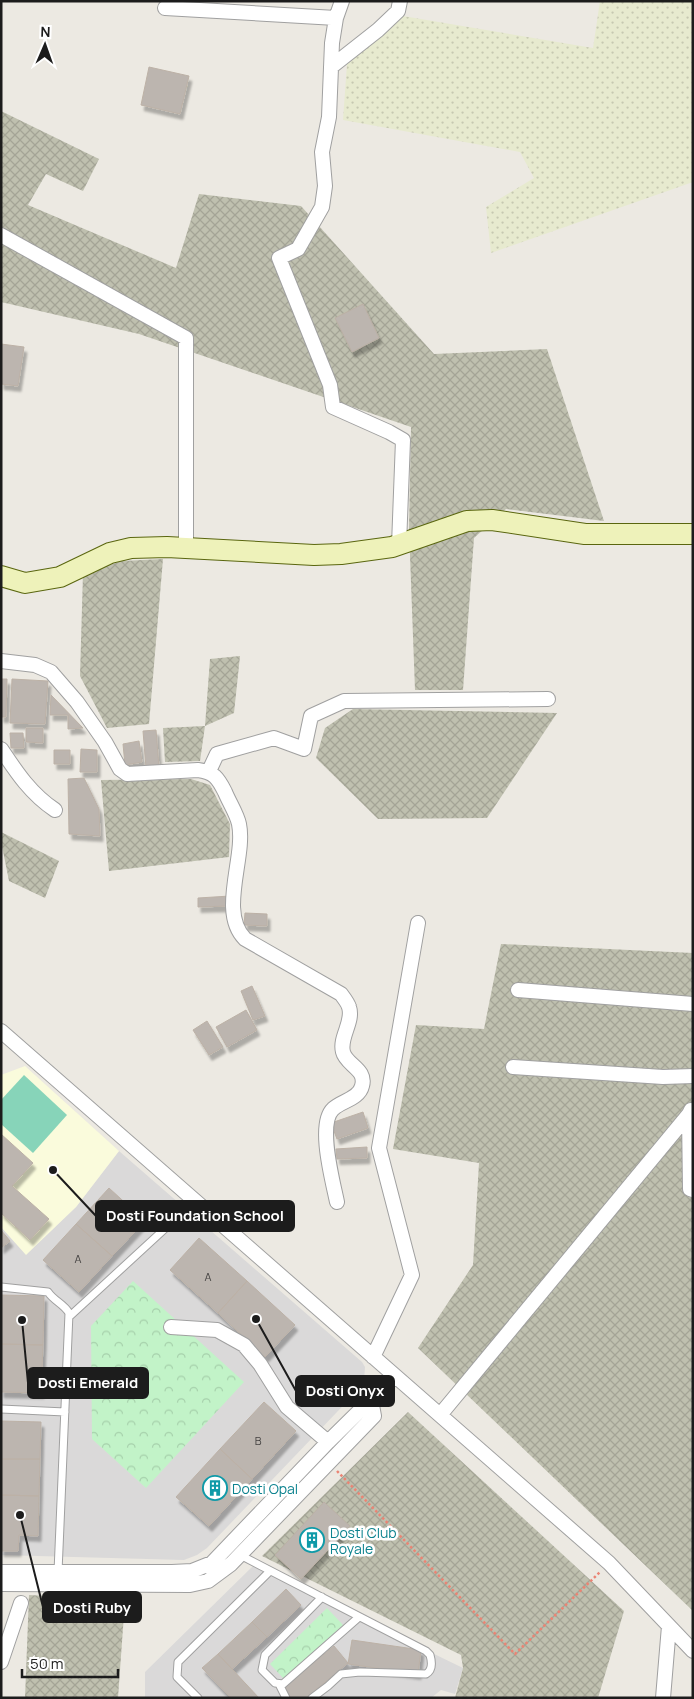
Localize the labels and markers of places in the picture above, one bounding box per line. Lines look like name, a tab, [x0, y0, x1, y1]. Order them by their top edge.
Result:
callout: Dosti Foundation School	[96, 1201, 294, 1231]
callout: Dosti Emerald	[28, 1368, 148, 1398]
callout: Dosti Onyx	[296, 1376, 394, 1406]
building icon: Dosti Opal	[202, 1475, 228, 1501]
place label: Dosti Opal	[232, 1479, 298, 1498]
place label: Dosti Club Royale	[330, 1523, 397, 1558]
building icon: Dosti Club Royale	[299, 1527, 325, 1553]
callout: Dosti Ruby	[43, 1592, 141, 1622]

